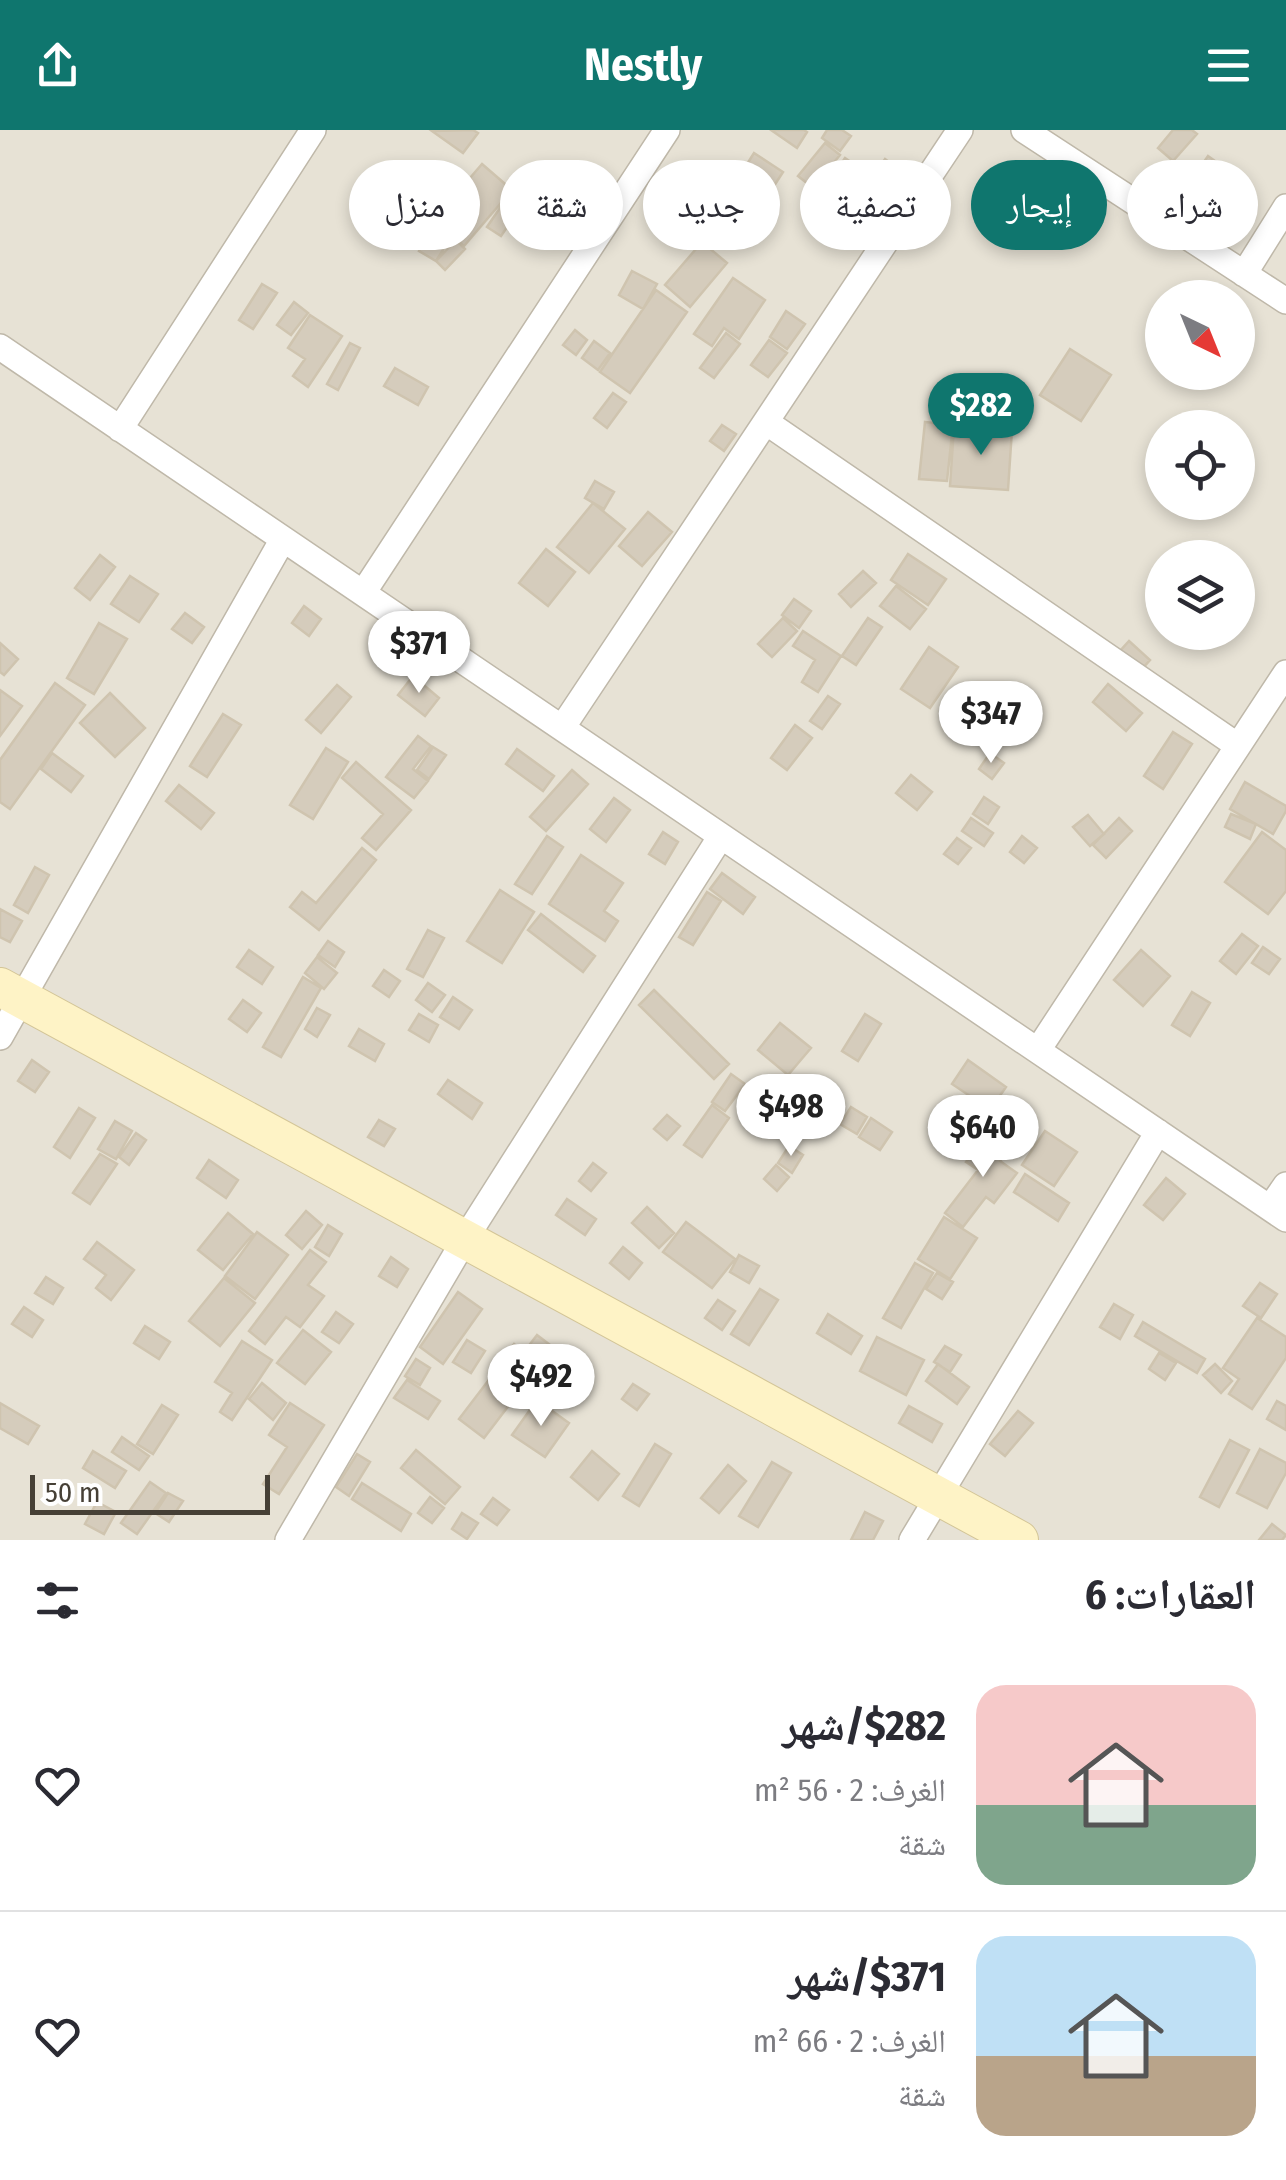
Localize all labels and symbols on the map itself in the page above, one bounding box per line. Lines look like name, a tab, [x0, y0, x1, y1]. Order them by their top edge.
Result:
north arrow	[1145, 280, 1255, 390]
pin: $282	[922, 373, 1040, 458]
pin: $371	[360, 611, 478, 696]
pin: $347	[932, 681, 1050, 766]
pin: $498	[732, 1074, 850, 1159]
pin: $640	[924, 1095, 1042, 1180]
pin: $492	[482, 1344, 600, 1429]
scale bar	[30, 1470, 270, 1514]

